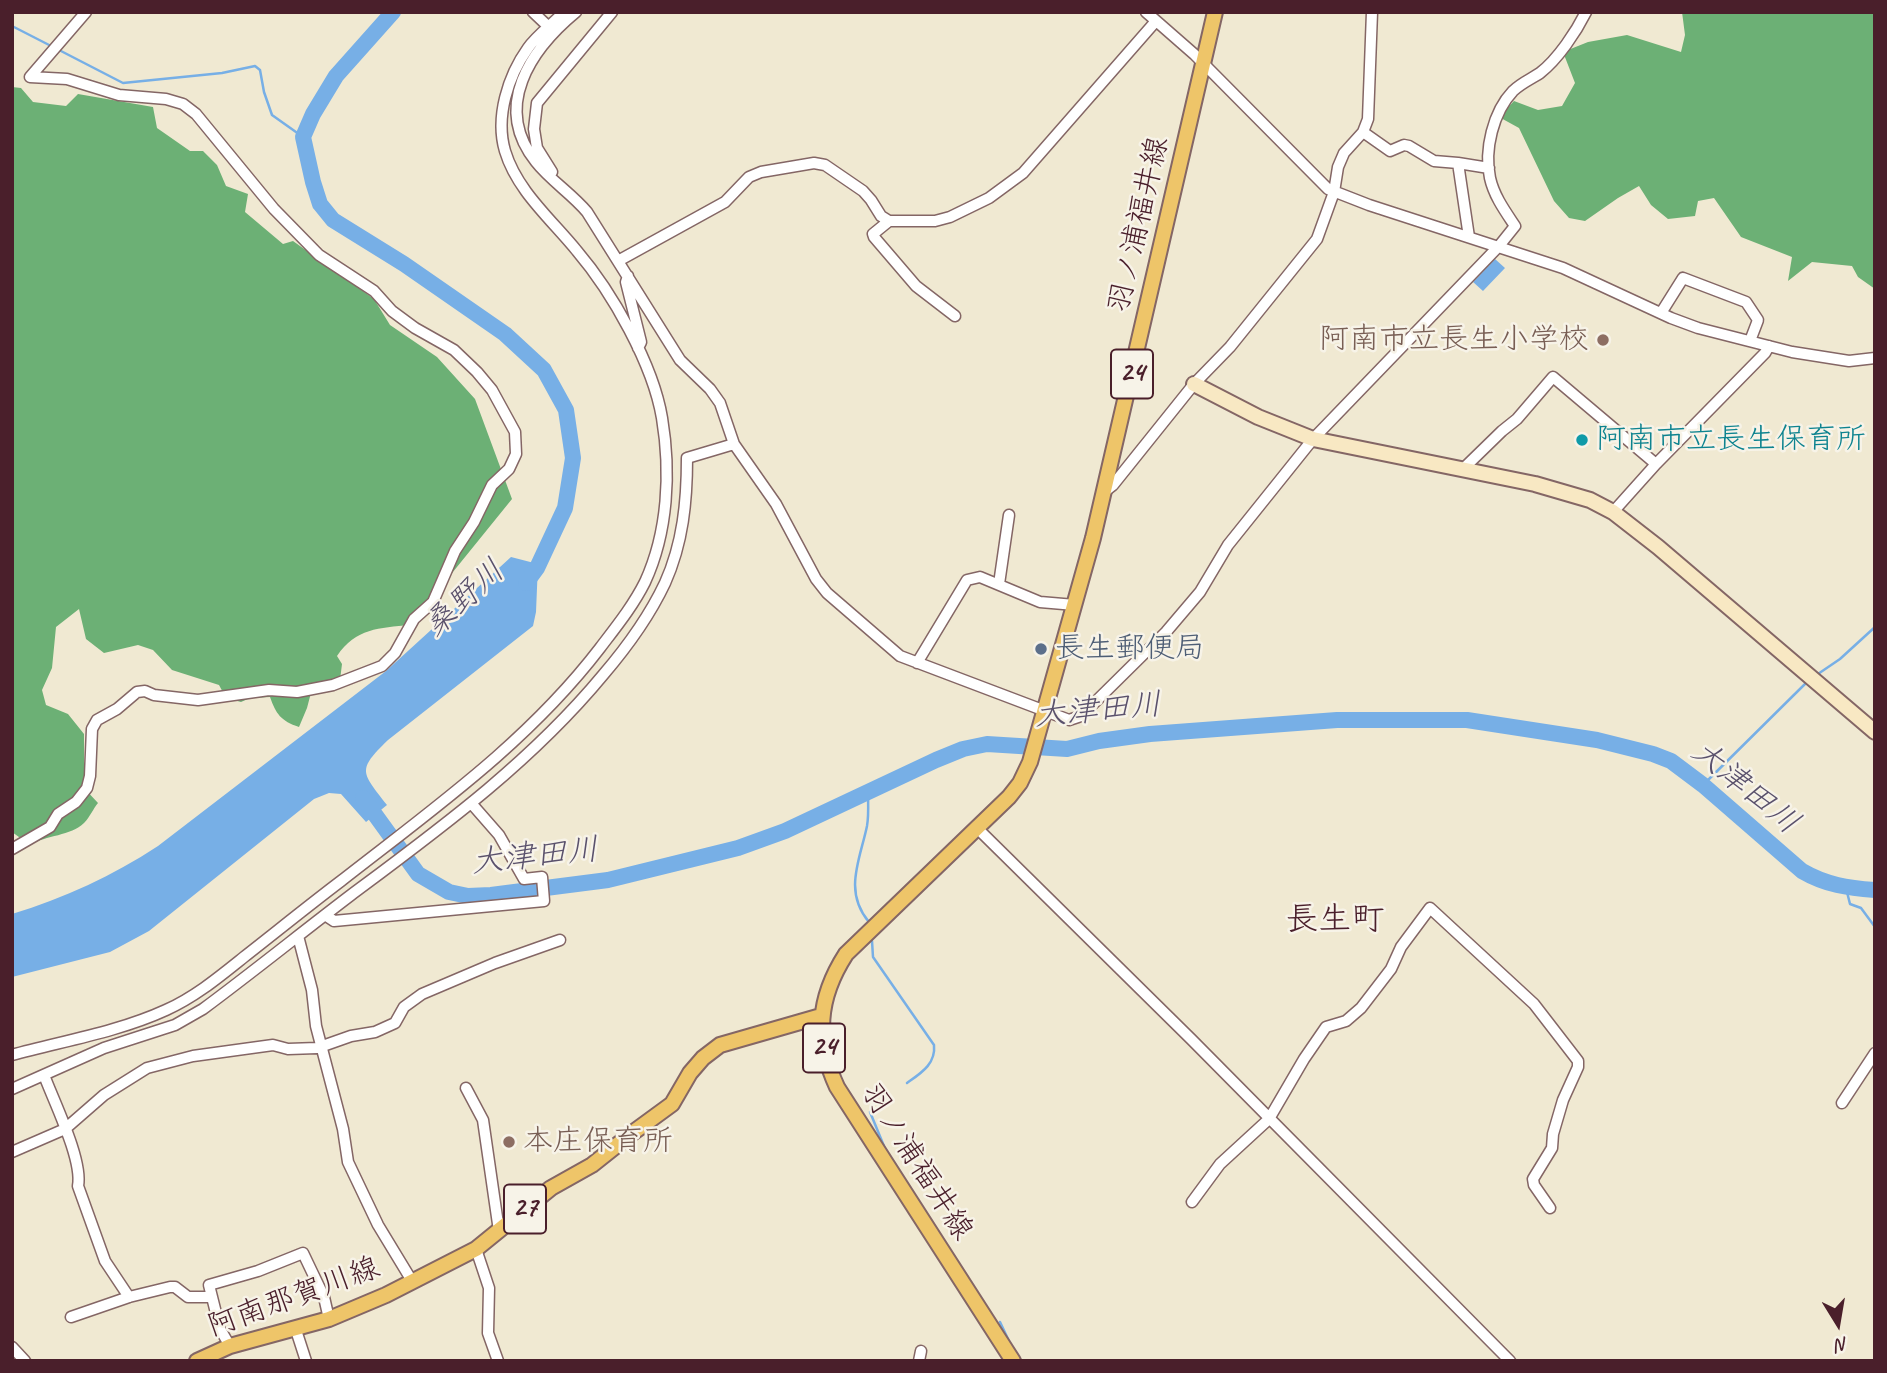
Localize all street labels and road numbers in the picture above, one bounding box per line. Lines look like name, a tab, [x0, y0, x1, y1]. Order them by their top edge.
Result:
street label: 羽ノ浦福井線	[1101, 133, 1177, 317]
road number: 24	[1111, 350, 1153, 398]
road number: 24	[803, 1024, 845, 1072]
street label: 羽ノ浦福井線	[852, 1077, 980, 1247]
road number: 27	[504, 1184, 546, 1234]
street label: 阿南那賀川線	[203, 1250, 385, 1346]

